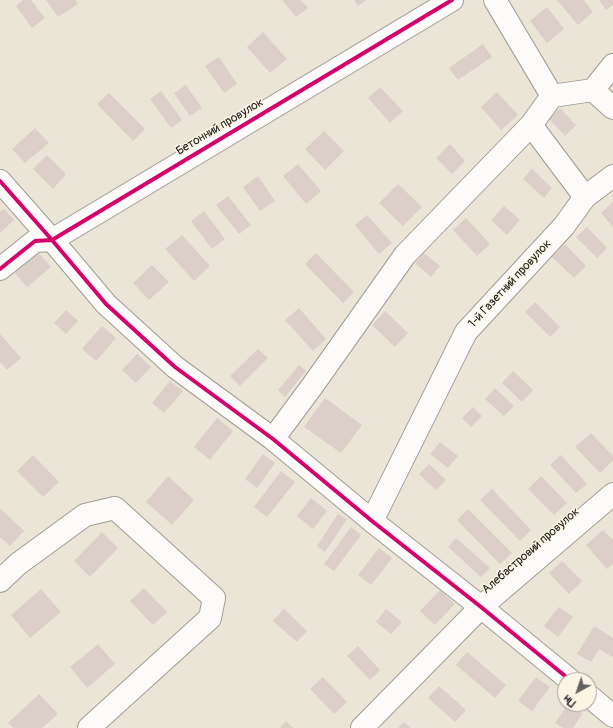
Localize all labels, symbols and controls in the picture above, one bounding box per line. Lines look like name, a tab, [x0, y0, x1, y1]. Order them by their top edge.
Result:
street label: Бетонний провулок	[174, 95, 266, 159]
street label: 1-й Газетний провулок	[465, 237, 555, 331]
street label: Алебастровий провулок	[479, 505, 583, 597]
north arrow	[557, 672, 597, 712]
text: Пн	[561, 692, 578, 710]

